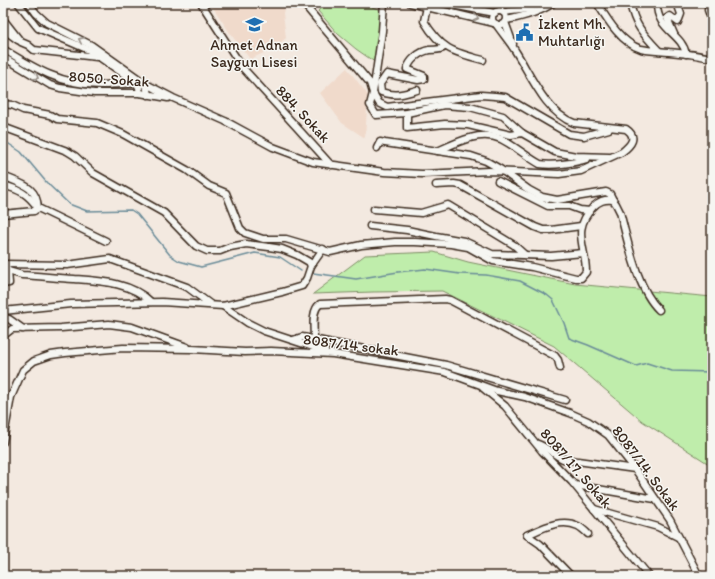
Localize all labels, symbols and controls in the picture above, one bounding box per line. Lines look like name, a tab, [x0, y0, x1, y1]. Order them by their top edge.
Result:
one-way arrow	[472, 13, 479, 22]
school or university icon: Ahmet Adnan Saygun Lisesi	[244, 14, 264, 34]
place label: İzkent Mh. Muhtarlığı	[538, 15, 606, 50]
public building icon: İzkent Mh. Muhtarlığı	[515, 23, 535, 43]
place label: Ahmet Adnan Saygun Lisesi	[210, 36, 298, 71]
one-way arrow	[78, 37, 86, 45]
street label: 8050. Sokak	[68, 67, 150, 91]
one-way arrow	[32, 72, 39, 80]
street label: 884. Sokak	[272, 82, 334, 147]
street label: 8087/14 sokak	[302, 330, 400, 360]
street label: 8087/14. Sokak	[608, 422, 684, 514]
street label: 8087/17. Sokak	[536, 424, 616, 512]

